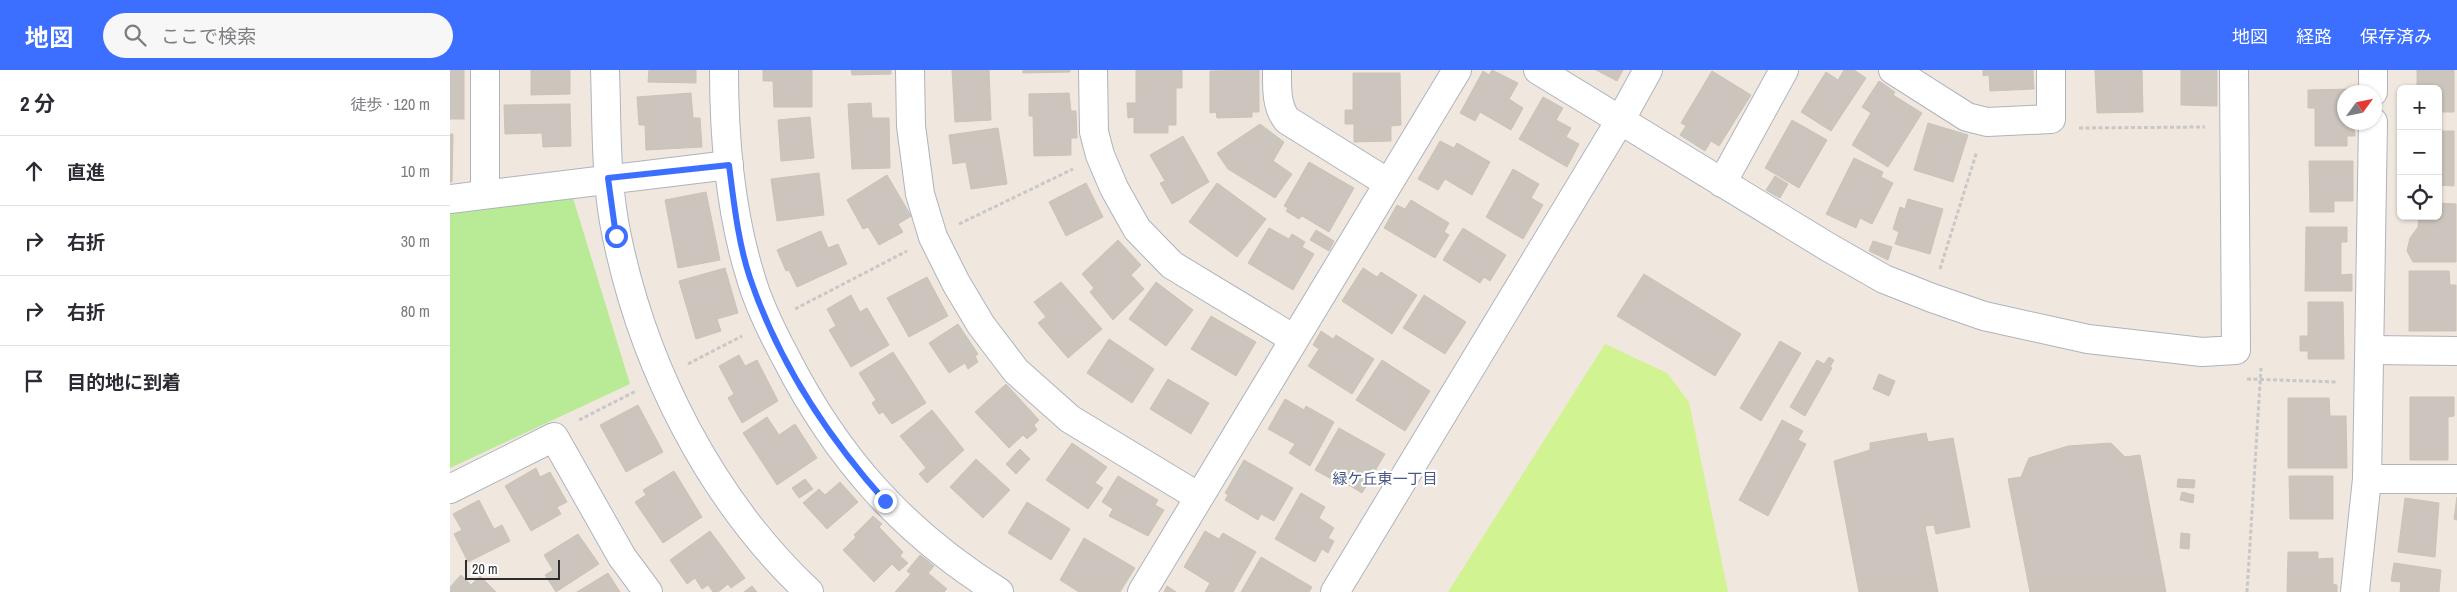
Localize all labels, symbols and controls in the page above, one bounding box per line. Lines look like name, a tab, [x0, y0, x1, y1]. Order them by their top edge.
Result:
search box	[103, 13, 453, 58]
text: 地図	[25, 21, 73, 53]
icon: search	[121, 21, 149, 49]
text: ここで検索	[161, 23, 256, 49]
text: 地図	[2232, 24, 2268, 49]
text: 経路	[2296, 24, 2332, 49]
text: 保存済み	[2360, 24, 2432, 49]
north arrow	[2337, 85, 2382, 130]
map controls	[2397, 85, 2442, 220]
button: +	[2397, 85, 2442, 130]
text: 2 分	[20, 89, 55, 118]
text: 徒歩 · 120 m	[351, 93, 430, 115]
button: −	[2397, 130, 2442, 175]
icon: ahead	[20, 157, 48, 185]
text: 直進	[67, 159, 105, 185]
text: 10 m	[401, 160, 430, 182]
button: locate	[2397, 175, 2442, 220]
route start	[605, 225, 628, 248]
icon: right	[20, 227, 48, 255]
text: 右折	[67, 229, 105, 255]
text: 30 m	[401, 230, 430, 252]
icon: right	[20, 297, 48, 325]
text: 右折	[67, 299, 105, 325]
text: 80 m	[401, 300, 430, 322]
icon: arrive	[20, 367, 48, 395]
text: 目的地に到着	[67, 369, 181, 395]
district label: 緑ケ丘東一丁目	[1332, 468, 1438, 489]
route end	[874, 490, 897, 513]
scale bar	[465, 557, 560, 580]
text: 20 m	[472, 560, 498, 578]

